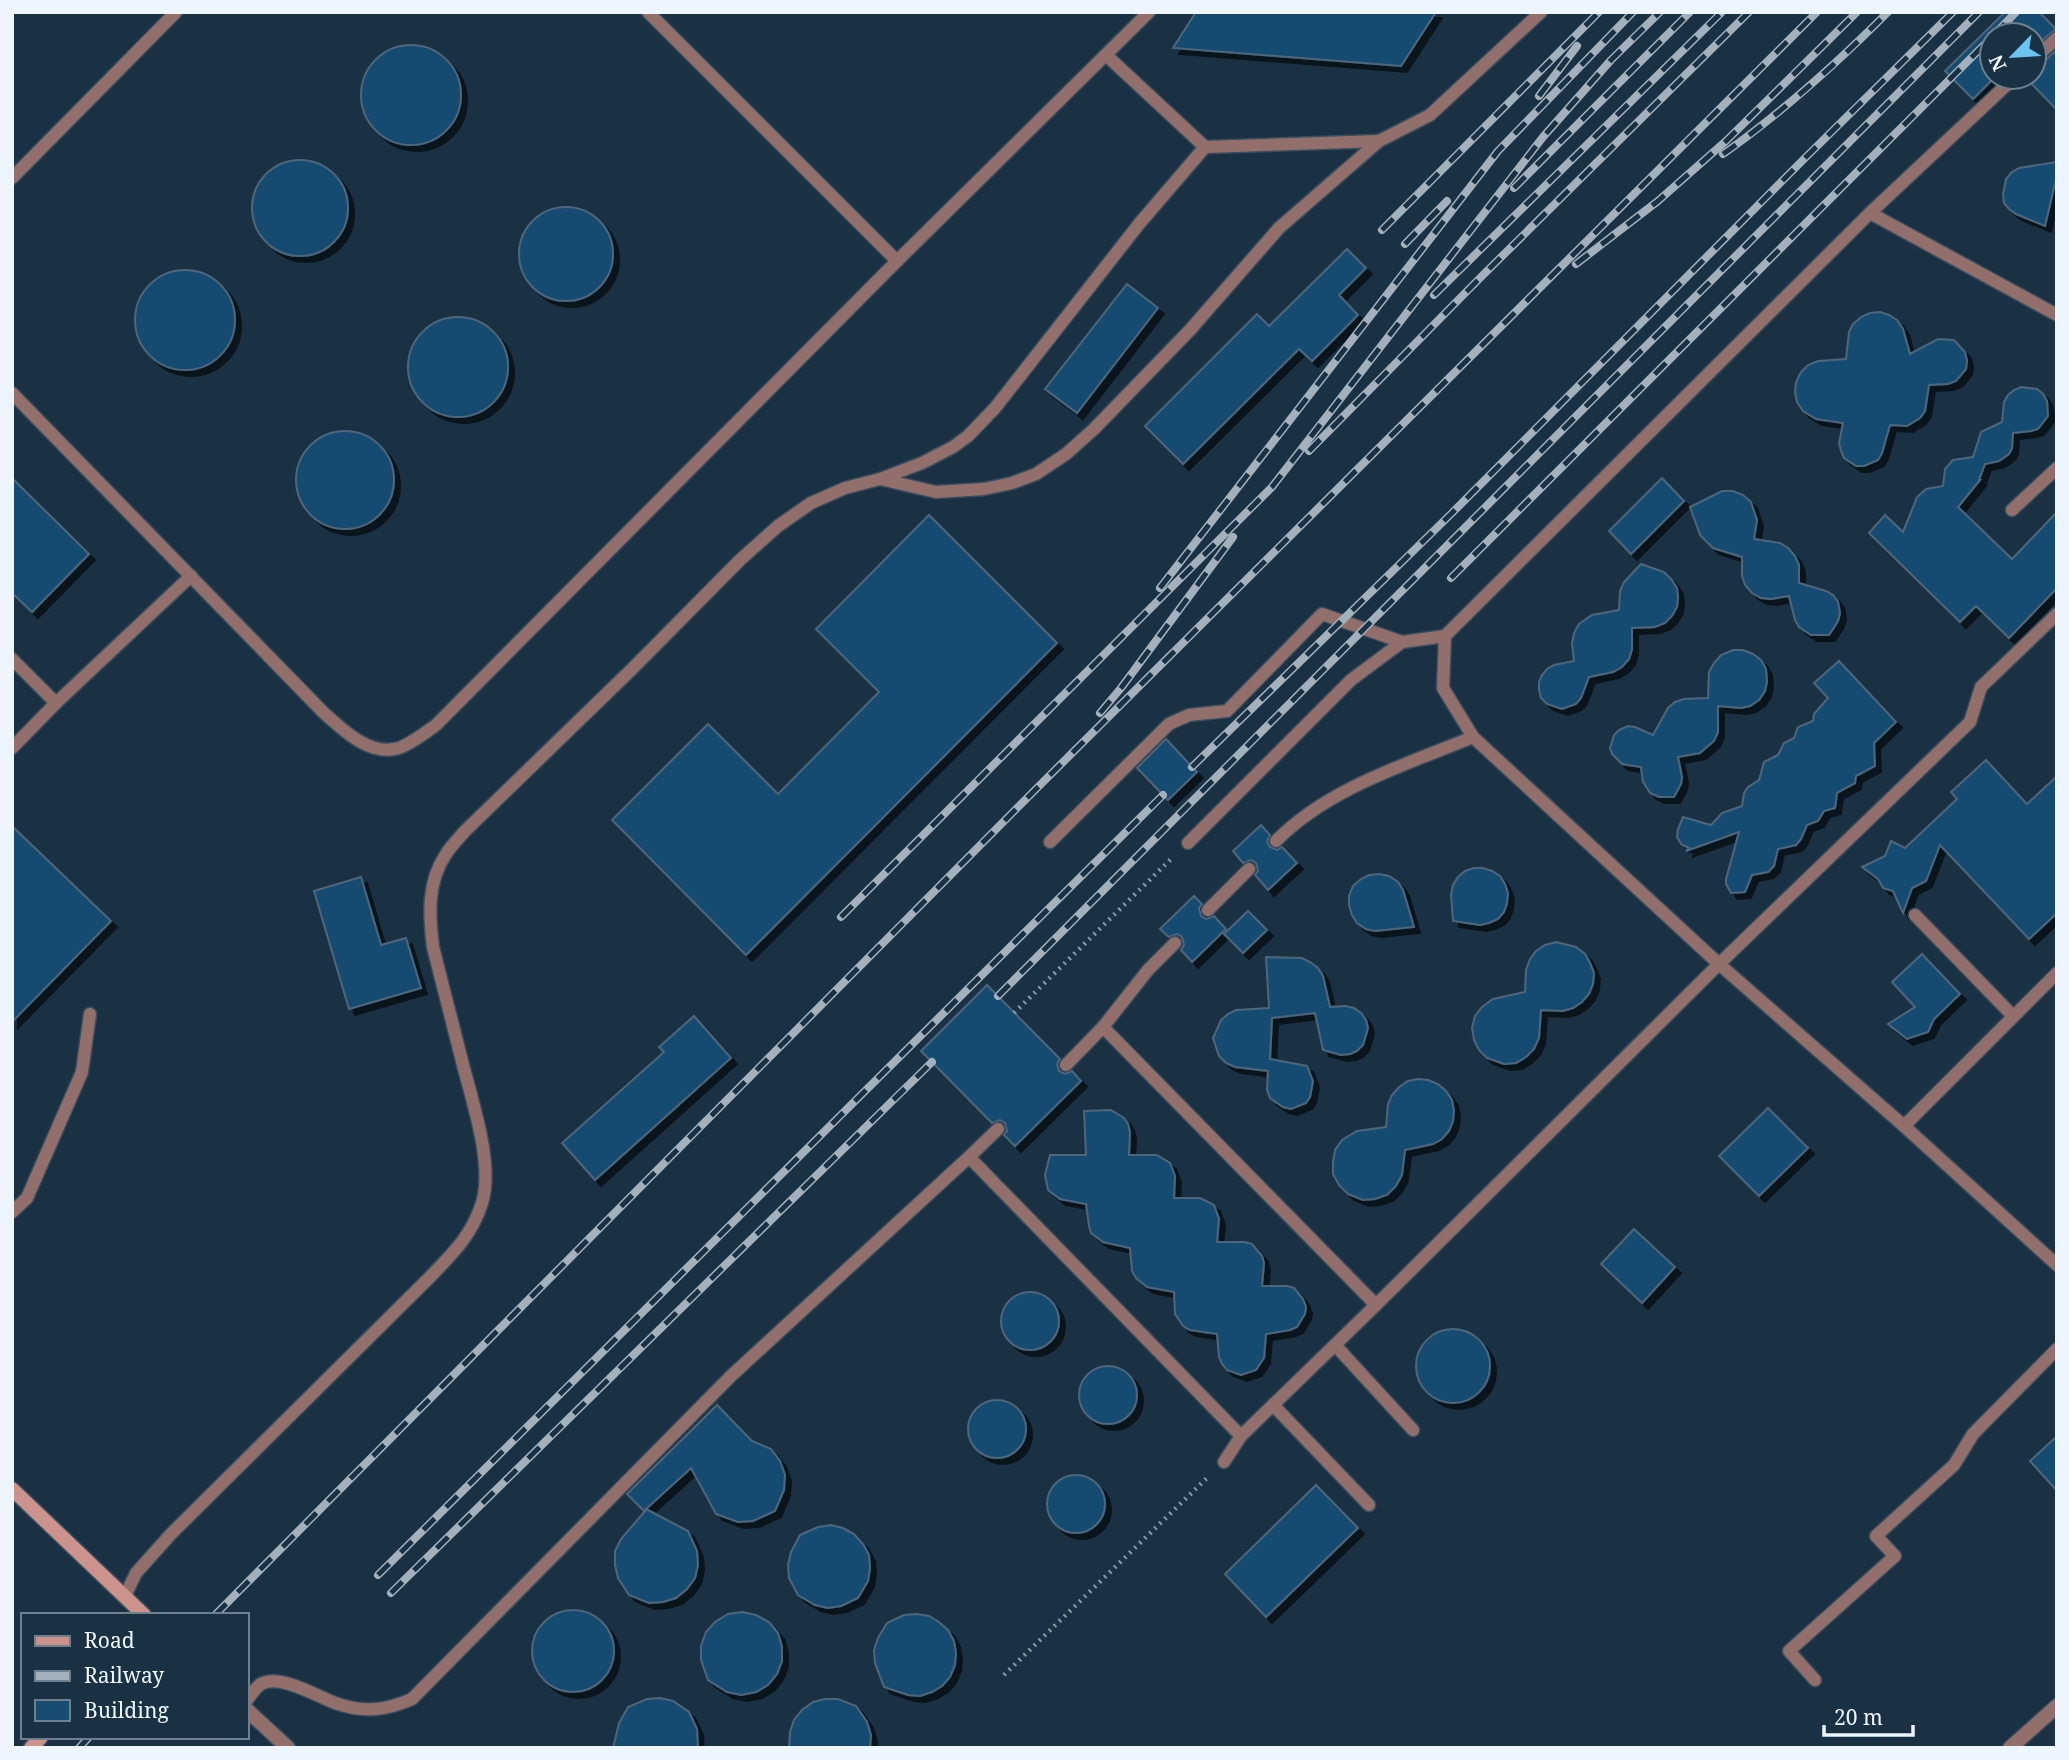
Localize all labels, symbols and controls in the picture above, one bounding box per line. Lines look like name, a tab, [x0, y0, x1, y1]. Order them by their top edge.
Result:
north arrow	[1978, 21, 2048, 91]
text: N	[1983, 51, 2013, 75]
legend	[21, 1613, 248, 1739]
text: Road	[84, 1626, 135, 1654]
text: Railway	[84, 1661, 164, 1689]
scale bar	[1824, 1694, 1913, 1738]
text: Building	[84, 1696, 169, 1724]
text: 20 m	[1834, 1703, 1883, 1731]

